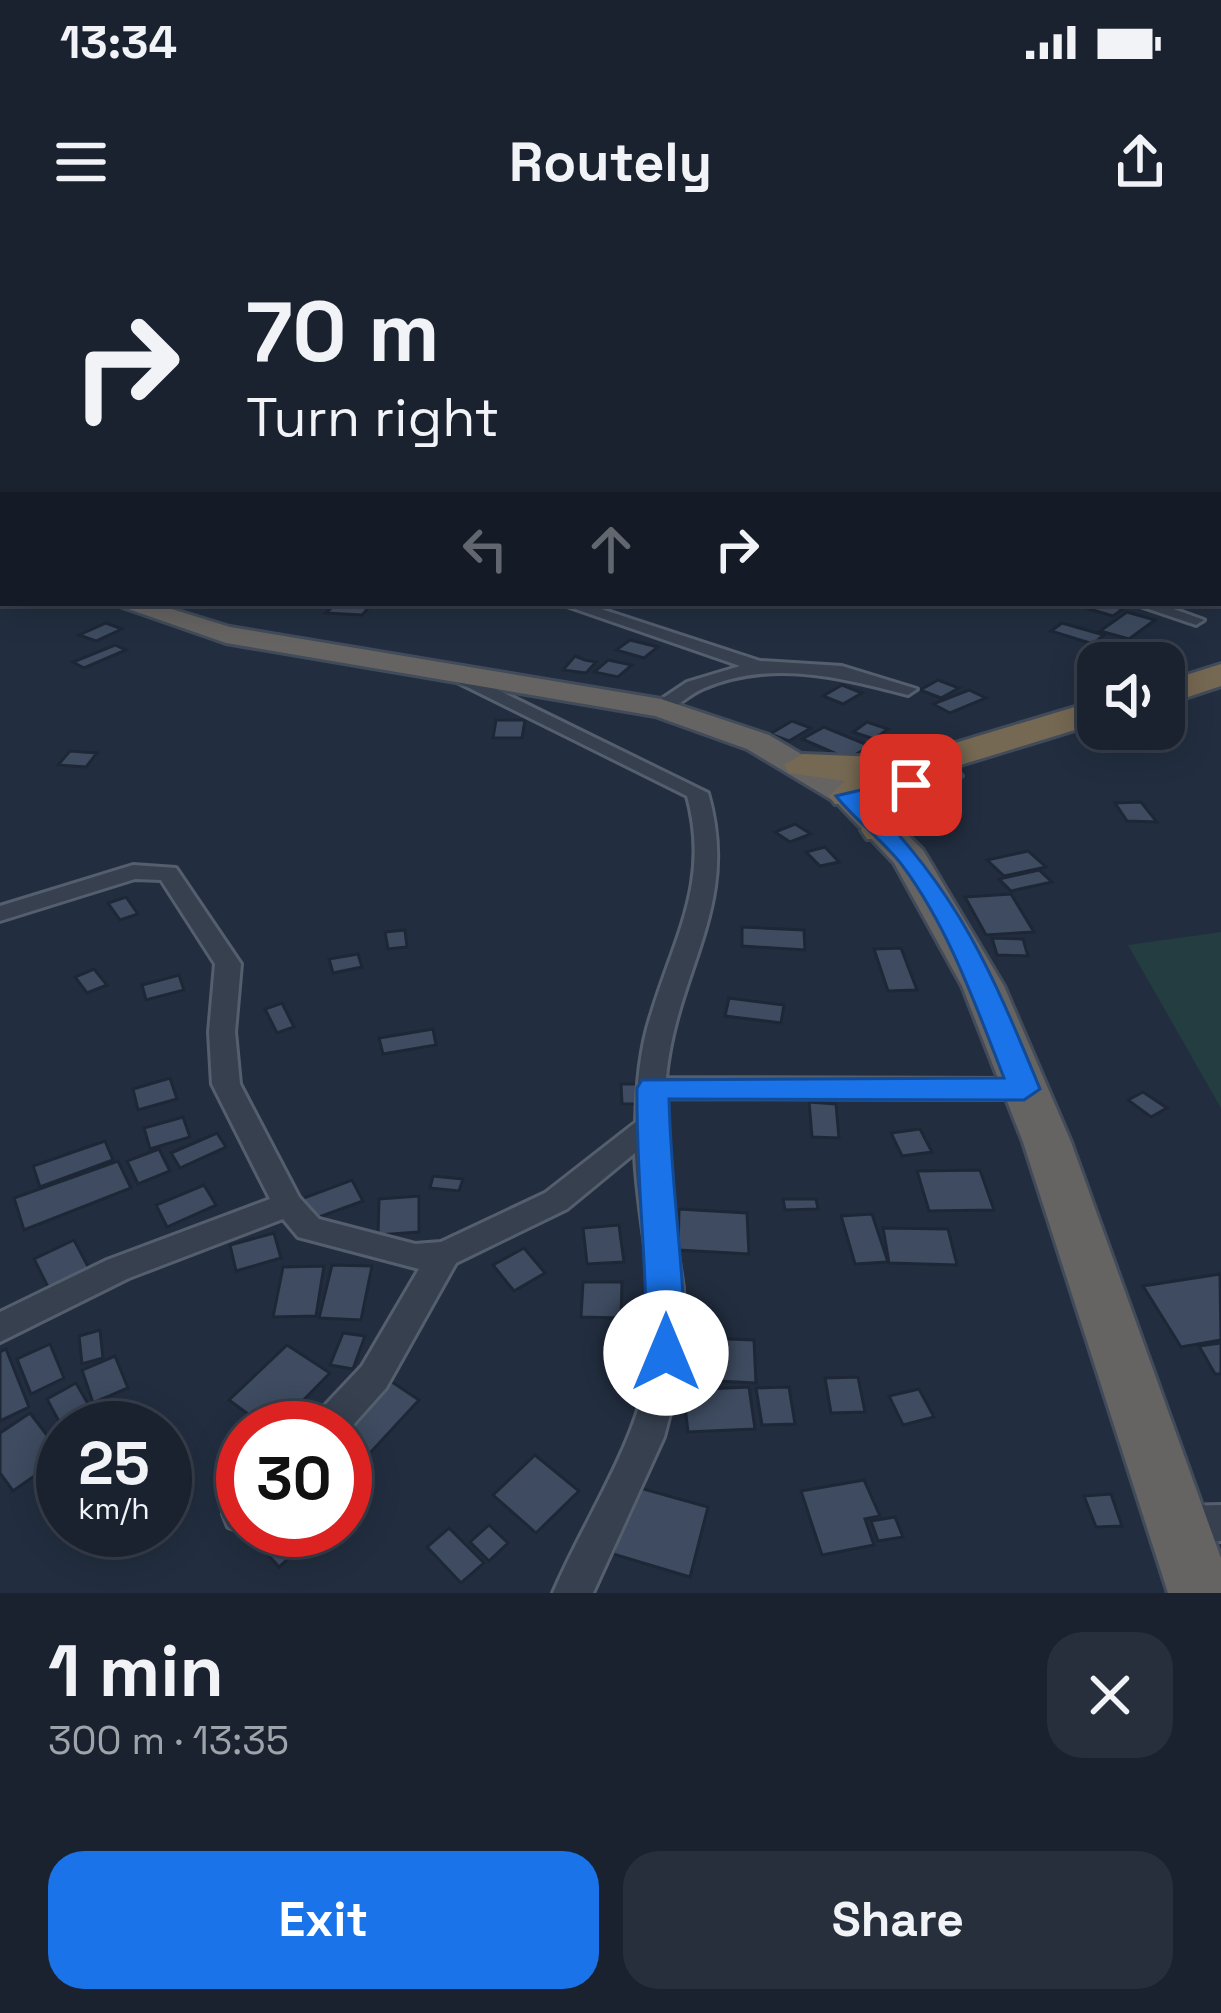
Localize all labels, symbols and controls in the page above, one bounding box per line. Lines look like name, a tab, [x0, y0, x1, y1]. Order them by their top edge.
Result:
text: 13:34	[60, 14, 177, 71]
text: Routely	[509, 128, 712, 197]
icon: menu	[48, 129, 114, 195]
icon: share	[1107, 129, 1173, 195]
text: 70 m	[246, 278, 440, 386]
icon: right	[48, 288, 204, 444]
text: Turn right	[246, 383, 499, 452]
icon: left	[452, 516, 518, 582]
icon: ahead	[578, 516, 644, 582]
icon: right	[704, 516, 770, 582]
map controls	[1077, 642, 1185, 750]
button: sound	[1077, 642, 1185, 750]
pin	[860, 734, 962, 836]
icon: arrive	[878, 752, 944, 818]
position arrow	[603, 1290, 729, 1416]
speed limit sign: 30	[216, 1401, 372, 1557]
text: 25	[78, 1425, 150, 1502]
text: km/h	[78, 1489, 150, 1528]
text: 1 min	[48, 1625, 224, 1717]
button: close	[1047, 1632, 1173, 1758]
text: 300 m · 13:35	[48, 1716, 289, 1765]
button: Exit	[48, 1851, 599, 1989]
button: Share	[623, 1851, 1173, 1989]

